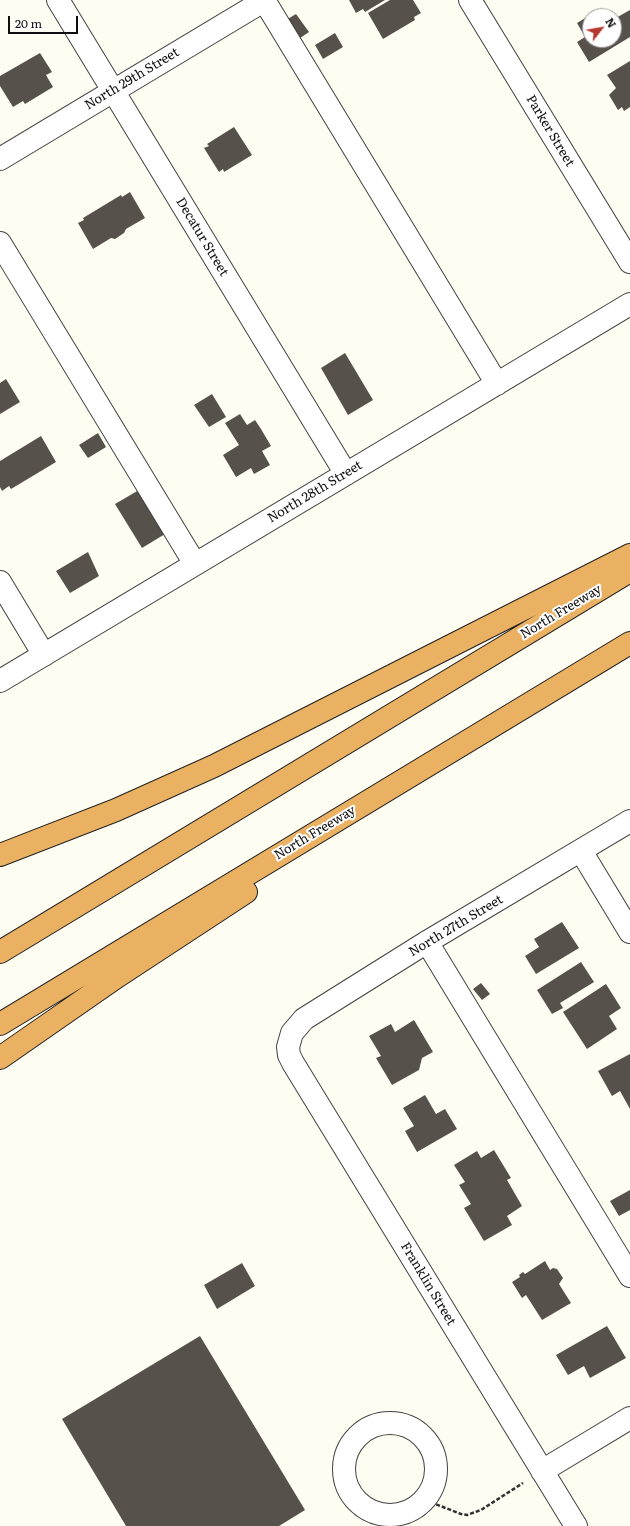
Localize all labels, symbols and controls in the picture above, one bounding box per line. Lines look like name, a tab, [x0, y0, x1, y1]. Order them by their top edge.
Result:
scale bar	[10, 8, 80, 34]
north arrow	[582, 8, 622, 48]
text: 20 m	[15, 14, 42, 32]
text: N	[602, 14, 621, 30]
street label: North 29th Street	[82, 45, 182, 113]
street label: Parker Street	[522, 92, 578, 170]
street label: Decatur Street	[172, 195, 232, 279]
street label: North 28th Street	[265, 458, 365, 526]
street label: North Freeway	[517, 582, 605, 642]
street label: North Freeway	[271, 803, 359, 863]
street label: North 27th Street	[406, 892, 506, 960]
street label: Franklin Street	[397, 1240, 459, 1328]

